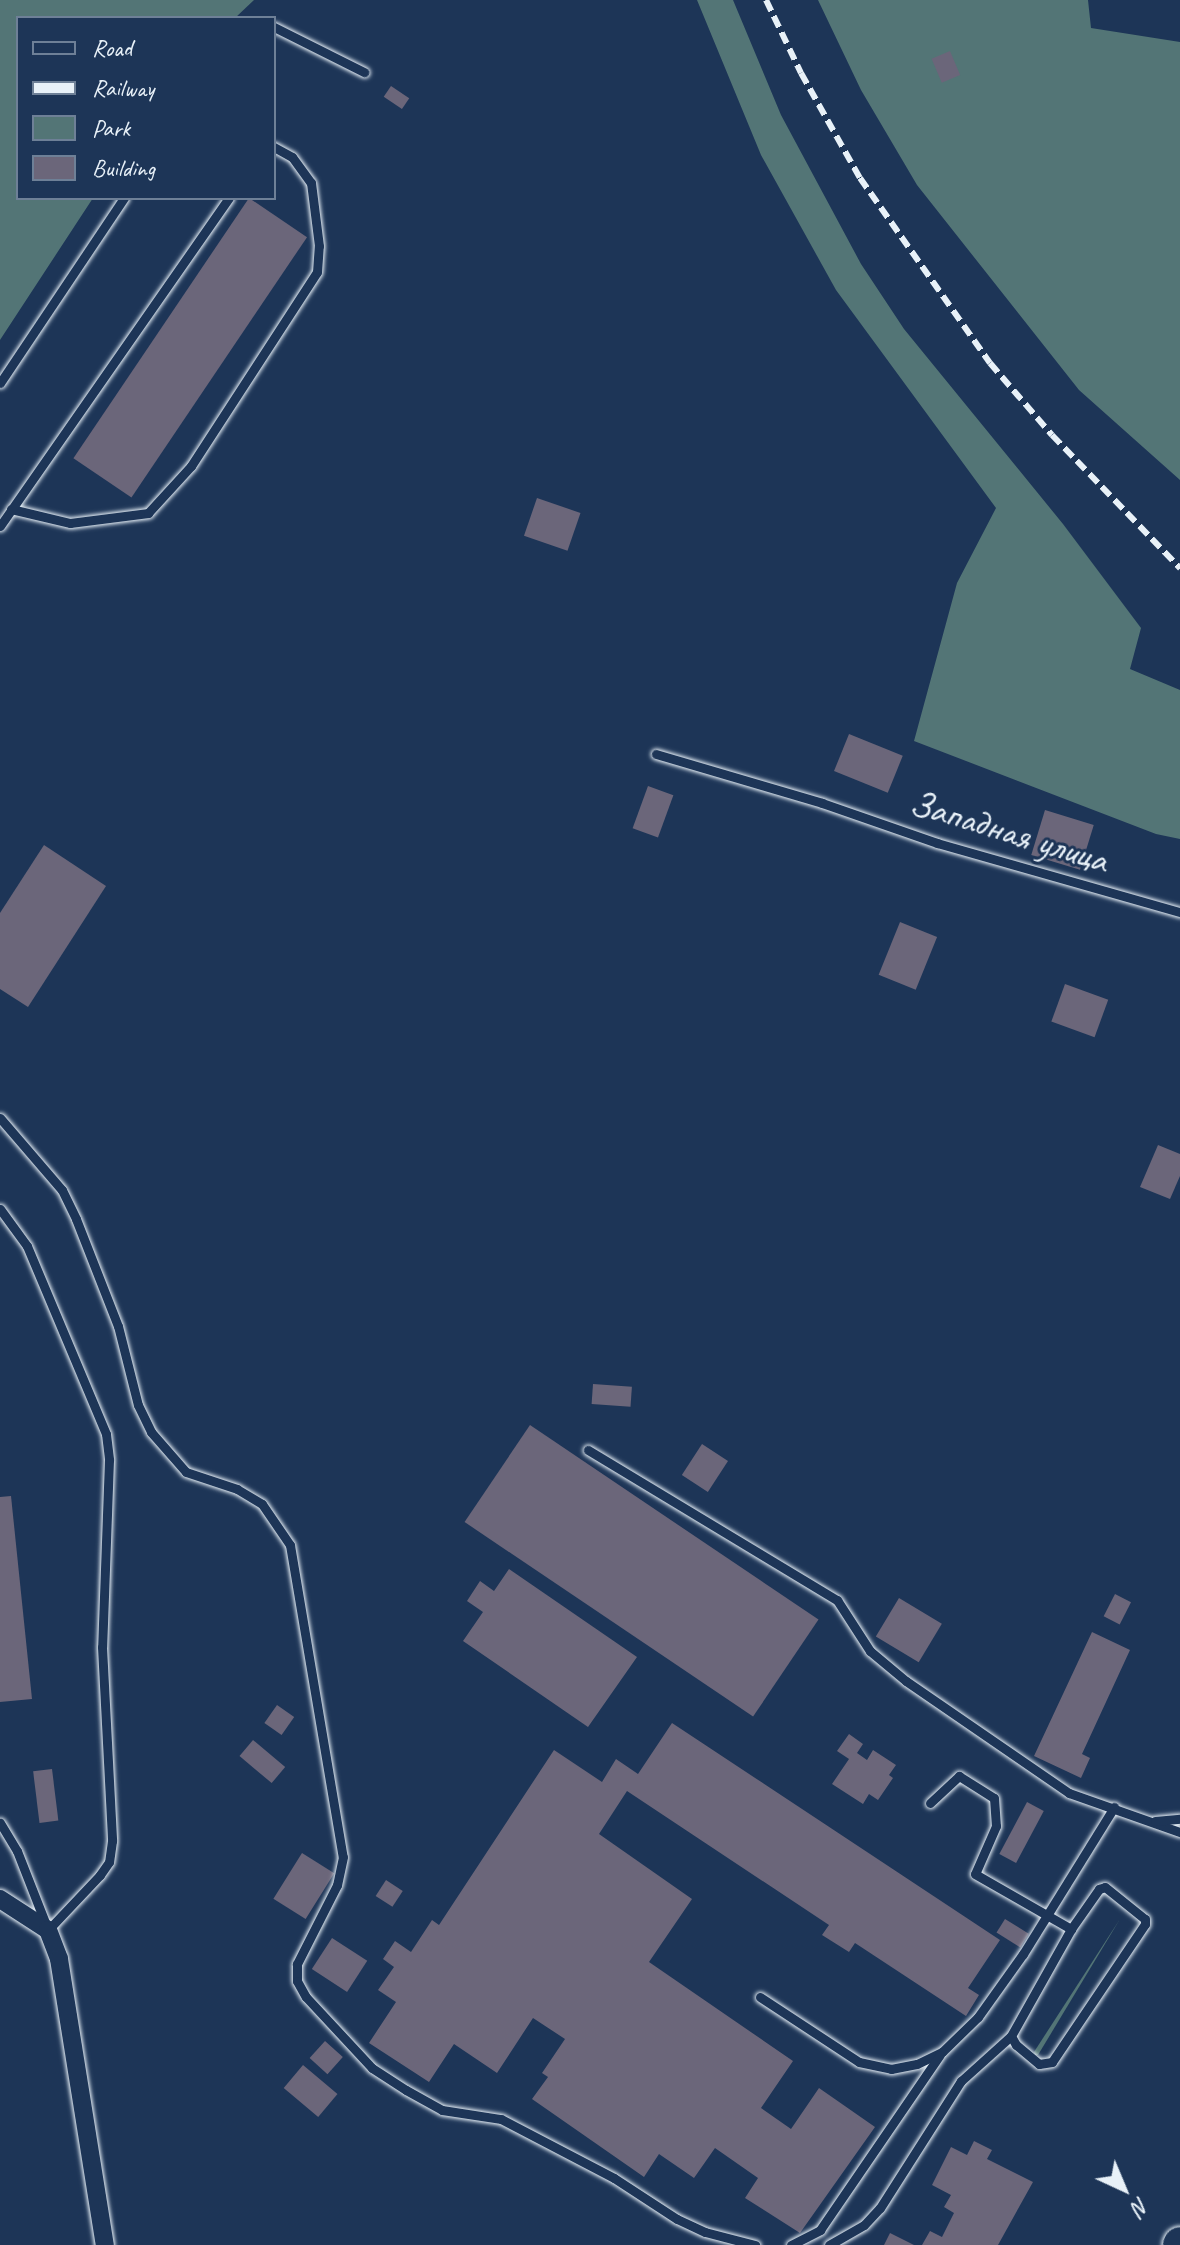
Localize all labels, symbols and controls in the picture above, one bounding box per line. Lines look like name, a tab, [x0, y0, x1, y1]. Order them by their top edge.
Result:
legend	[16, 16, 276, 200]
text: Road	[92, 33, 132, 63]
text: Railway	[92, 73, 154, 103]
text: Park	[92, 113, 130, 143]
text: Building	[92, 153, 155, 183]
street label: Западная улица	[903, 779, 1115, 883]
north arrow	[1084, 2149, 1164, 2229]
text: N	[1126, 2191, 1155, 2221]

